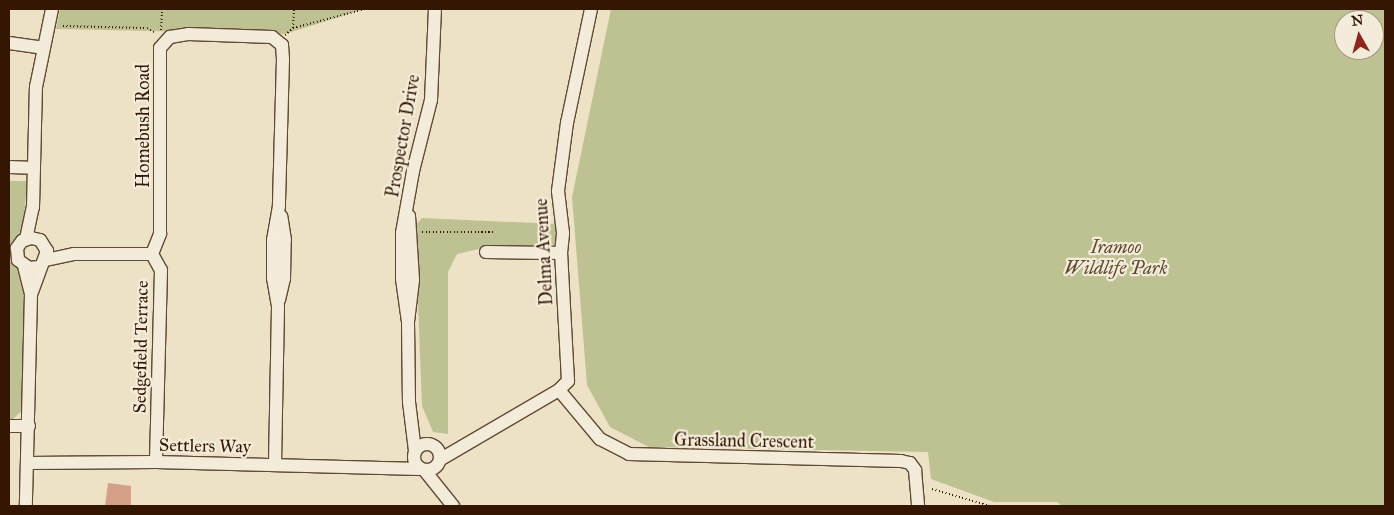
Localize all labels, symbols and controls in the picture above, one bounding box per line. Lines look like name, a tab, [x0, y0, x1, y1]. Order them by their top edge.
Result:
north arrow	[1334, 10, 1384, 60]
text: N	[1350, 11, 1364, 30]
street label: Homebush Road	[132, 64, 154, 188]
street label: Prospector Drive	[382, 73, 424, 199]
street label: Delma Avenue	[530, 198, 558, 306]
park label: Iramoo Wildlife Park	[1065, 237, 1167, 280]
street label: Sedgefield Terrace	[129, 280, 153, 414]
street label: Grassland Crescent	[674, 429, 814, 453]
street label: Settlers Way	[159, 434, 251, 458]

